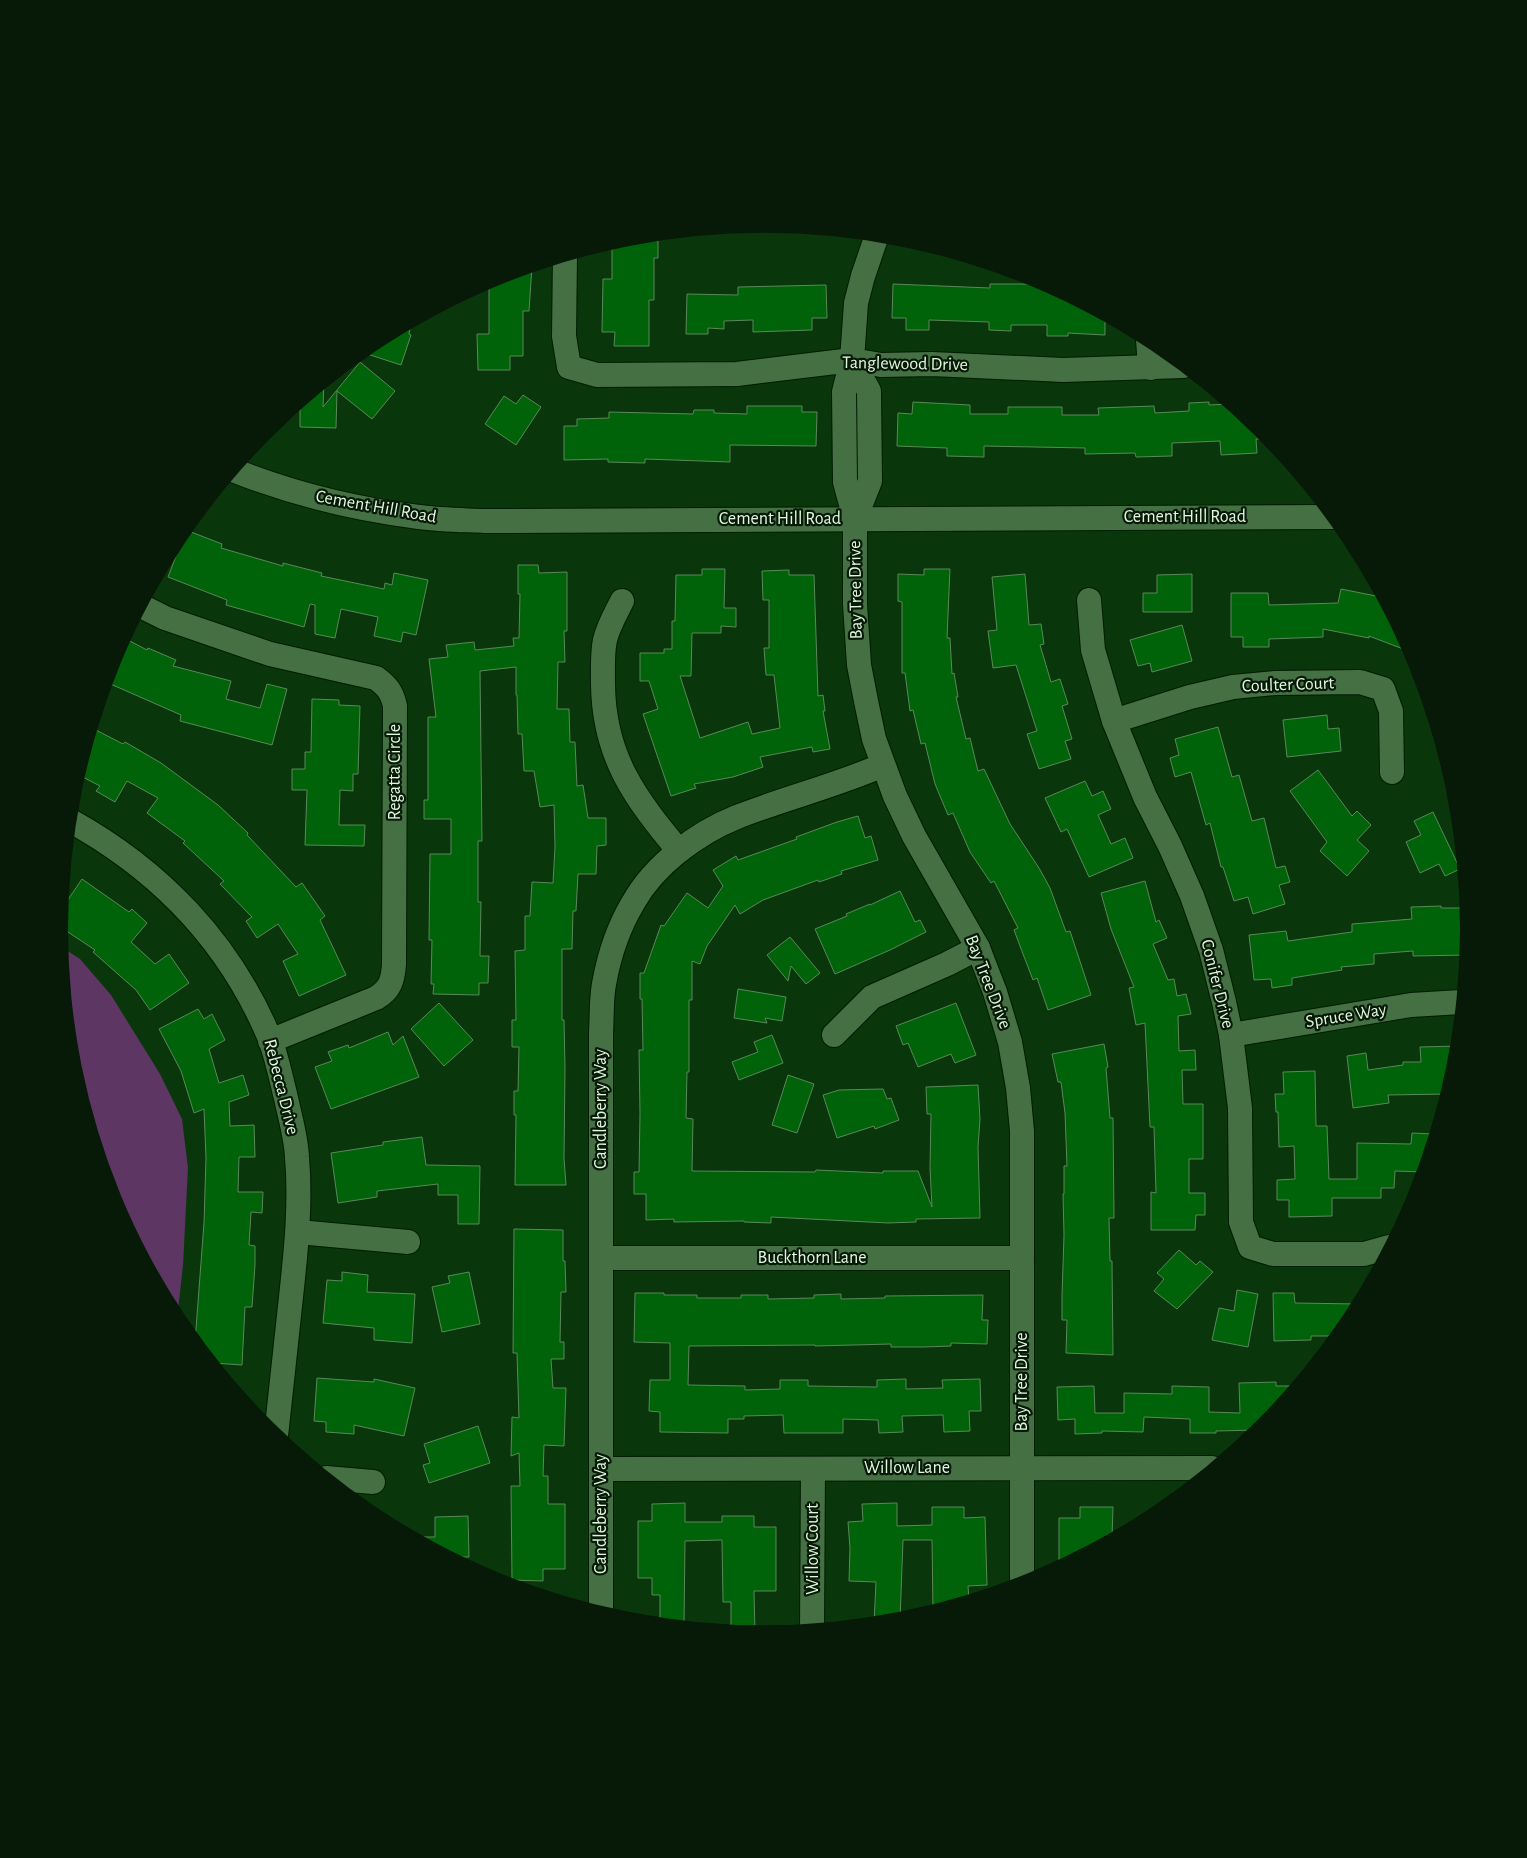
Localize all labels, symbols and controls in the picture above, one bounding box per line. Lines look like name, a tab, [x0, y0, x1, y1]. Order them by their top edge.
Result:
street label: Tanglewood Drive	[842, 354, 968, 374]
street label: Cement Hill Road	[314, 488, 438, 526]
street label: Cement Hill Road	[1124, 508, 1246, 526]
street label: Cement Hill Road	[719, 510, 841, 528]
street label: Bay Tree Drive	[846, 540, 866, 640]
street label: Coulter Court	[1241, 674, 1335, 696]
street label: Regatta Circle	[386, 724, 404, 820]
street label: Bay Tree Drive	[962, 933, 1014, 1031]
street label: Conifer Drive	[1197, 938, 1237, 1030]
street label: Spruce Way	[1304, 1001, 1388, 1031]
street label: Rebecca Drive	[260, 1037, 302, 1137]
street label: Candleberry Way	[592, 1049, 610, 1169]
street label: Buckthorn Lane	[757, 1249, 867, 1267]
street label: Bay Tree Drive	[1013, 1333, 1031, 1431]
street label: Candleberry Way	[592, 1454, 610, 1574]
street label: Willow Lane	[864, 1459, 950, 1477]
street label: Willow Court	[804, 1503, 822, 1595]

